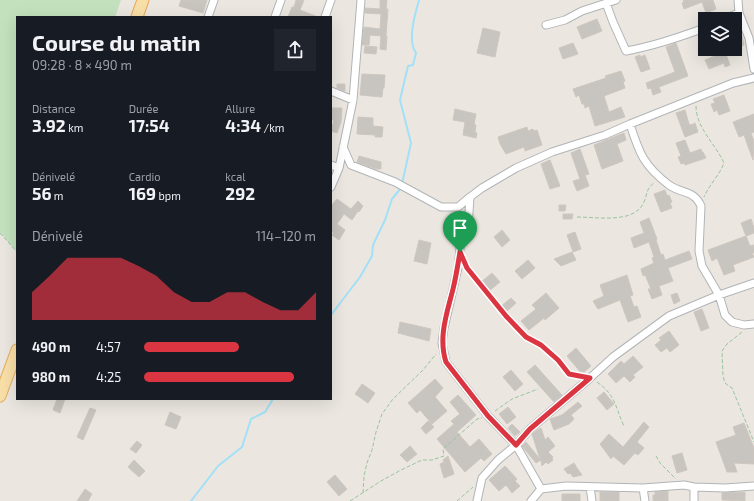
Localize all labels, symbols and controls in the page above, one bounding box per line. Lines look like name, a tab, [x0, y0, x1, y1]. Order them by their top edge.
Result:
map controls	[698, 12, 742, 56]
button: layers	[698, 12, 742, 56]
text: Course du matin	[32, 29, 200, 55]
button: share	[274, 29, 316, 71]
text: 09:28 · 8 × 490 m	[32, 57, 132, 73]
text: Distance	[32, 102, 75, 115]
text: Durée	[129, 102, 158, 115]
text: Allure	[225, 102, 255, 115]
text: 3.92	[32, 115, 66, 135]
text: 17:54	[129, 115, 170, 135]
text: 4:34	[225, 115, 261, 135]
text: km	[66, 121, 83, 134]
text: /km	[261, 121, 284, 134]
text: Dénivelé	[32, 170, 75, 183]
text: Cardio	[129, 170, 161, 183]
text: kcal	[225, 170, 245, 183]
text: 56	[32, 183, 51, 203]
text: 169	[129, 183, 156, 203]
text: 292	[225, 183, 255, 203]
text: m	[51, 189, 64, 202]
text: bpm	[156, 189, 181, 202]
pin	[443, 211, 477, 252]
icon: arrive	[449, 217, 471, 239]
text: Dénivelé	[32, 228, 83, 244]
text: 114–120 m	[256, 228, 316, 244]
text: 490 m	[32, 339, 70, 355]
text: 4:57	[96, 339, 121, 355]
text: 980 m	[32, 369, 70, 385]
text: 4:25	[96, 369, 121, 385]

